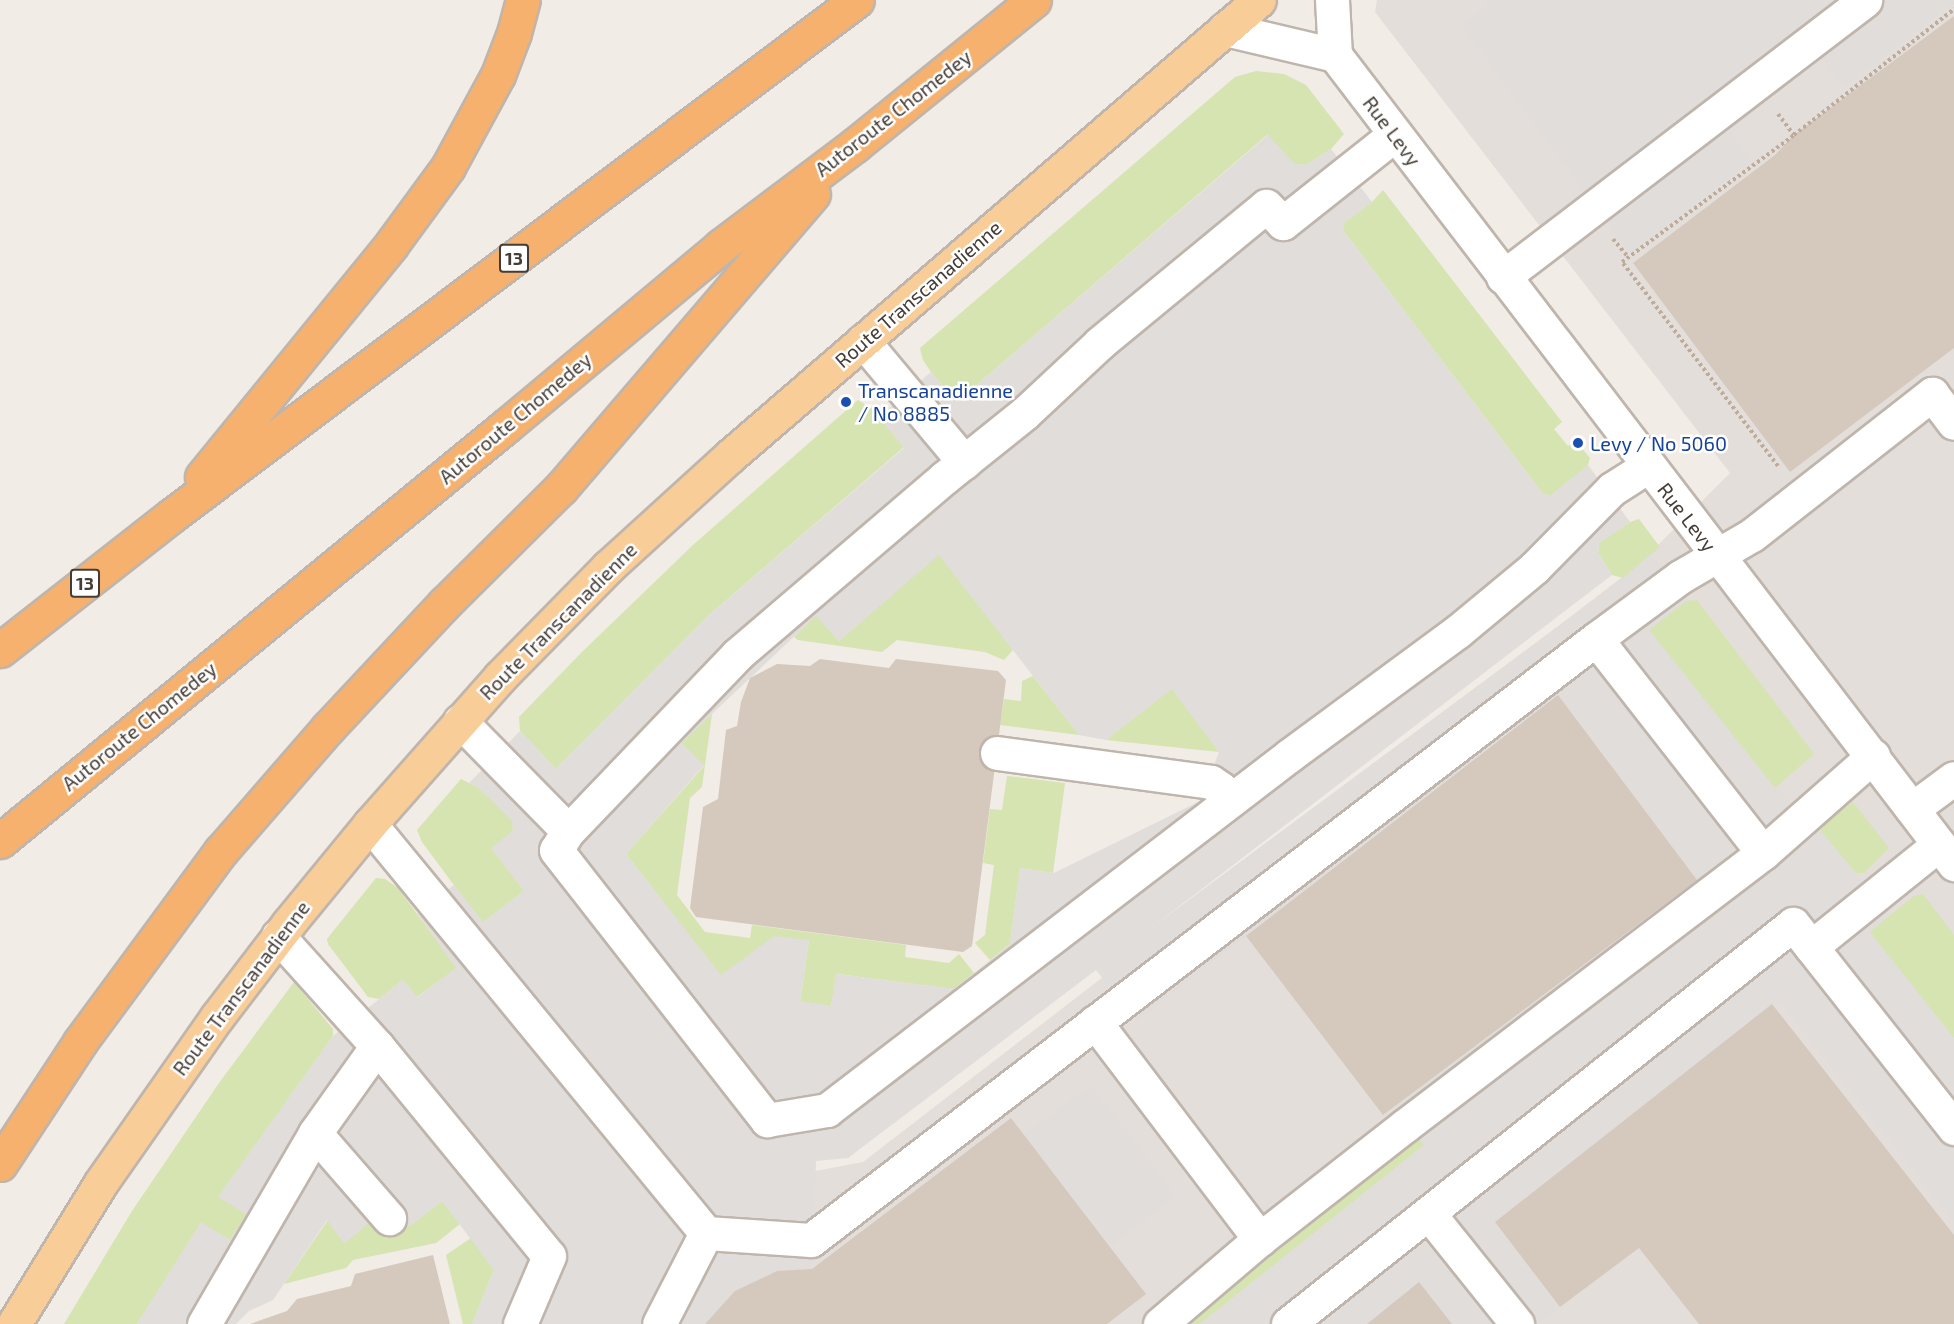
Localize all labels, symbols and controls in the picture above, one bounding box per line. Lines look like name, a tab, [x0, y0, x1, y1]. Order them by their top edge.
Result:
street label: Autoroute Chomedey	[810, 45, 976, 181]
street label: Rue Levy	[1358, 91, 1426, 171]
street label: Route Transcanadienne	[830, 215, 1006, 373]
road number: 13	[499, 243, 529, 273]
street label: Autoroute Chomedey	[434, 347, 596, 489]
place label: Transcanadienne / No 8885	[858, 378, 1013, 425]
marker: Transcanadienne / No 8885	[839, 395, 853, 409]
place label: Levy / No 5060	[1590, 431, 1728, 455]
marker: Levy / No 5060	[1571, 436, 1585, 450]
street label: Rue Levy	[1653, 478, 1721, 556]
street label: Route Transcanadienne	[474, 537, 642, 705]
road number: 13	[70, 568, 100, 598]
street label: Autoroute Chomedey	[57, 656, 221, 796]
street label: Route Transcanadienne	[167, 896, 315, 1080]

